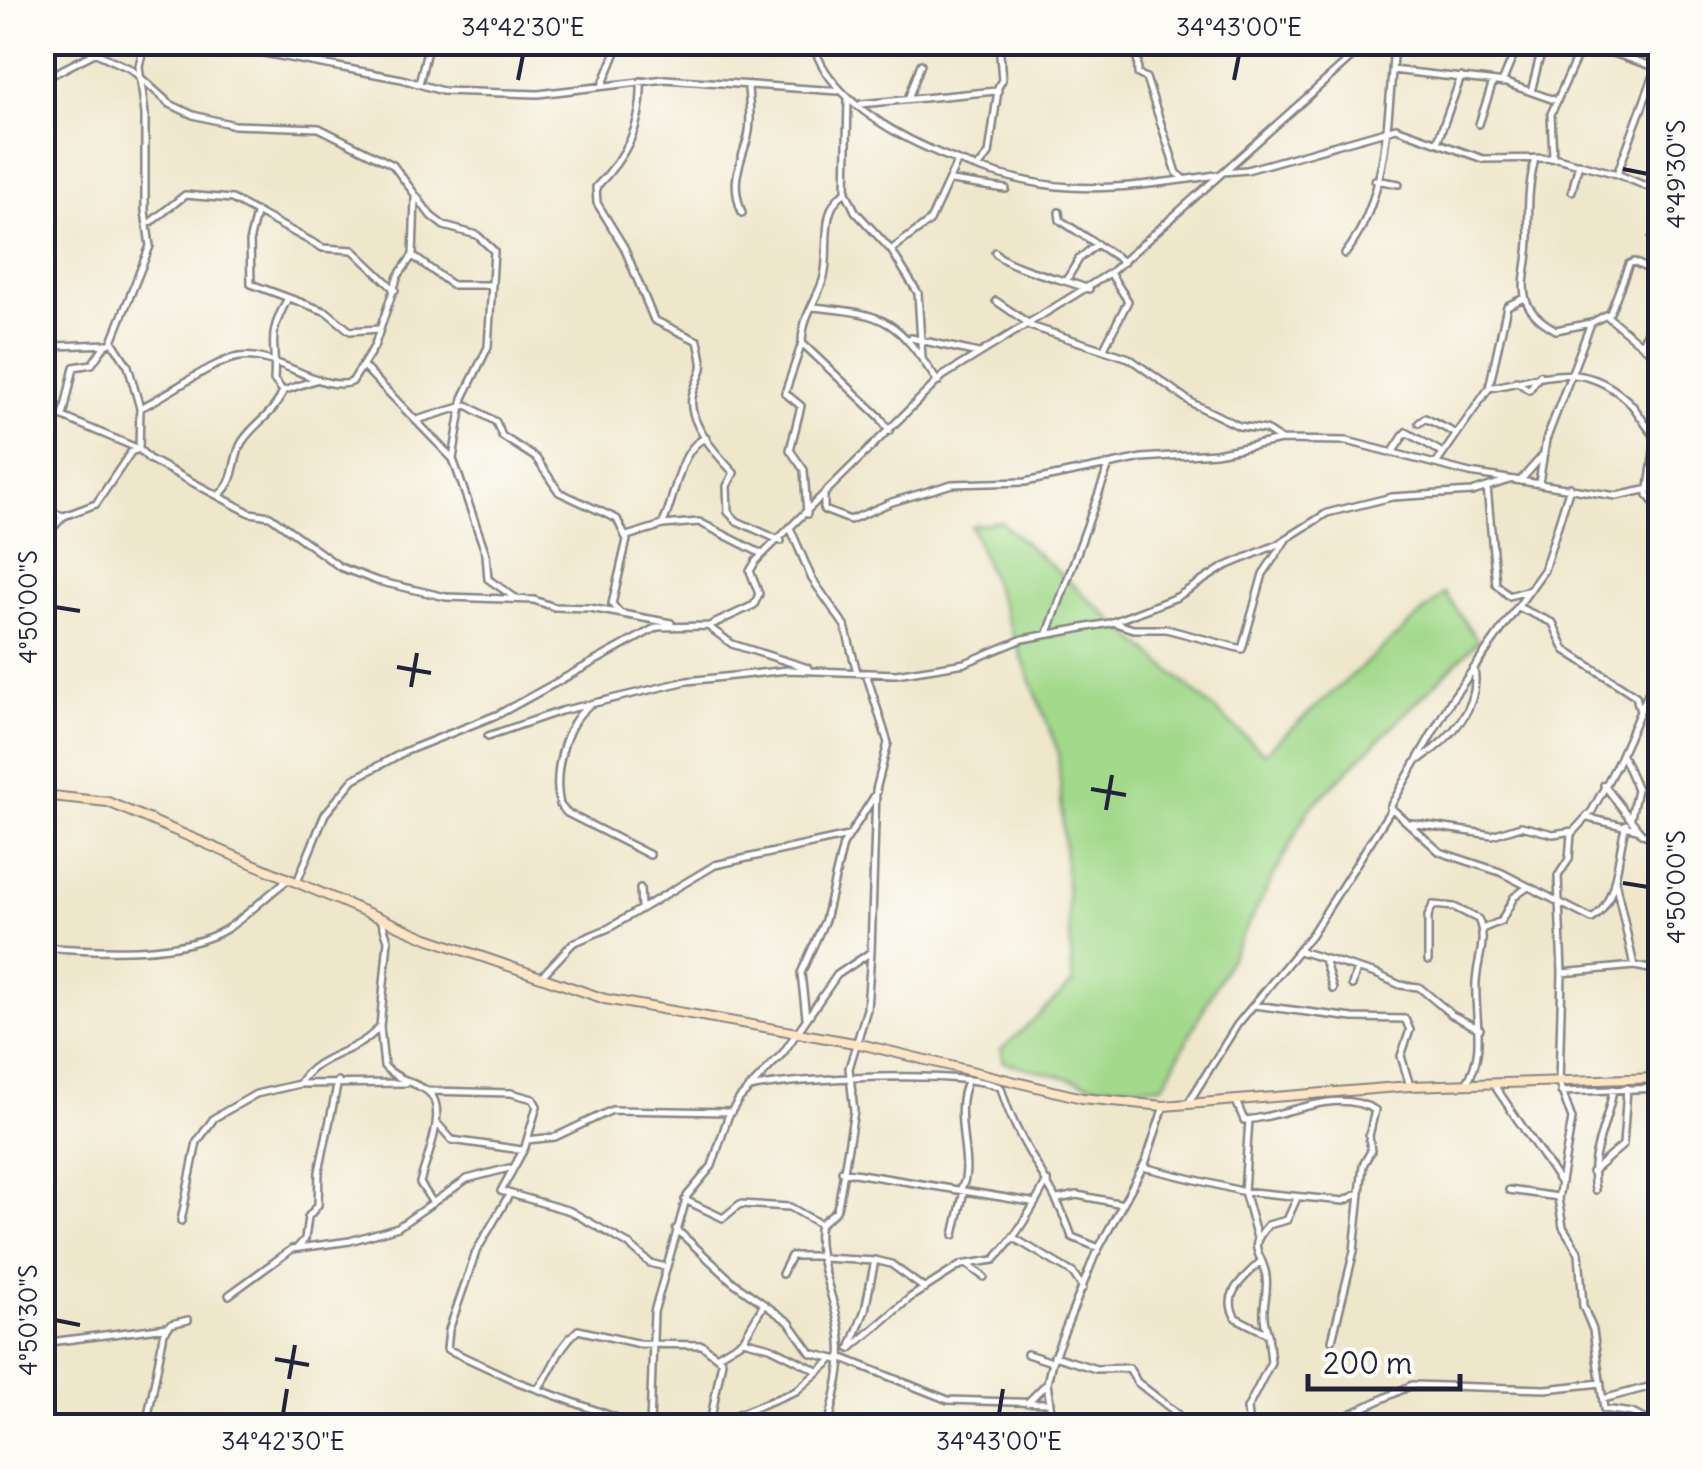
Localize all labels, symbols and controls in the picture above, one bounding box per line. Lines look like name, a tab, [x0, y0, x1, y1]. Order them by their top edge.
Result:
text: 34°42'30"E	[461, 11, 585, 43]
text: 34°43'00"E	[1176, 11, 1302, 43]
text: 4°49'30"S	[1660, 120, 1692, 228]
text: 4°50'00"S	[12, 550, 44, 664]
text: 4°50'00"S	[1660, 830, 1692, 944]
text: 4°50'30"S	[12, 1264, 44, 1376]
scale bar	[1308, 1329, 1460, 1391]
text: 200 m	[1323, 1344, 1412, 1382]
text: 34°42'30"E	[221, 1425, 345, 1457]
text: 34°43'00"E	[936, 1425, 1062, 1457]

